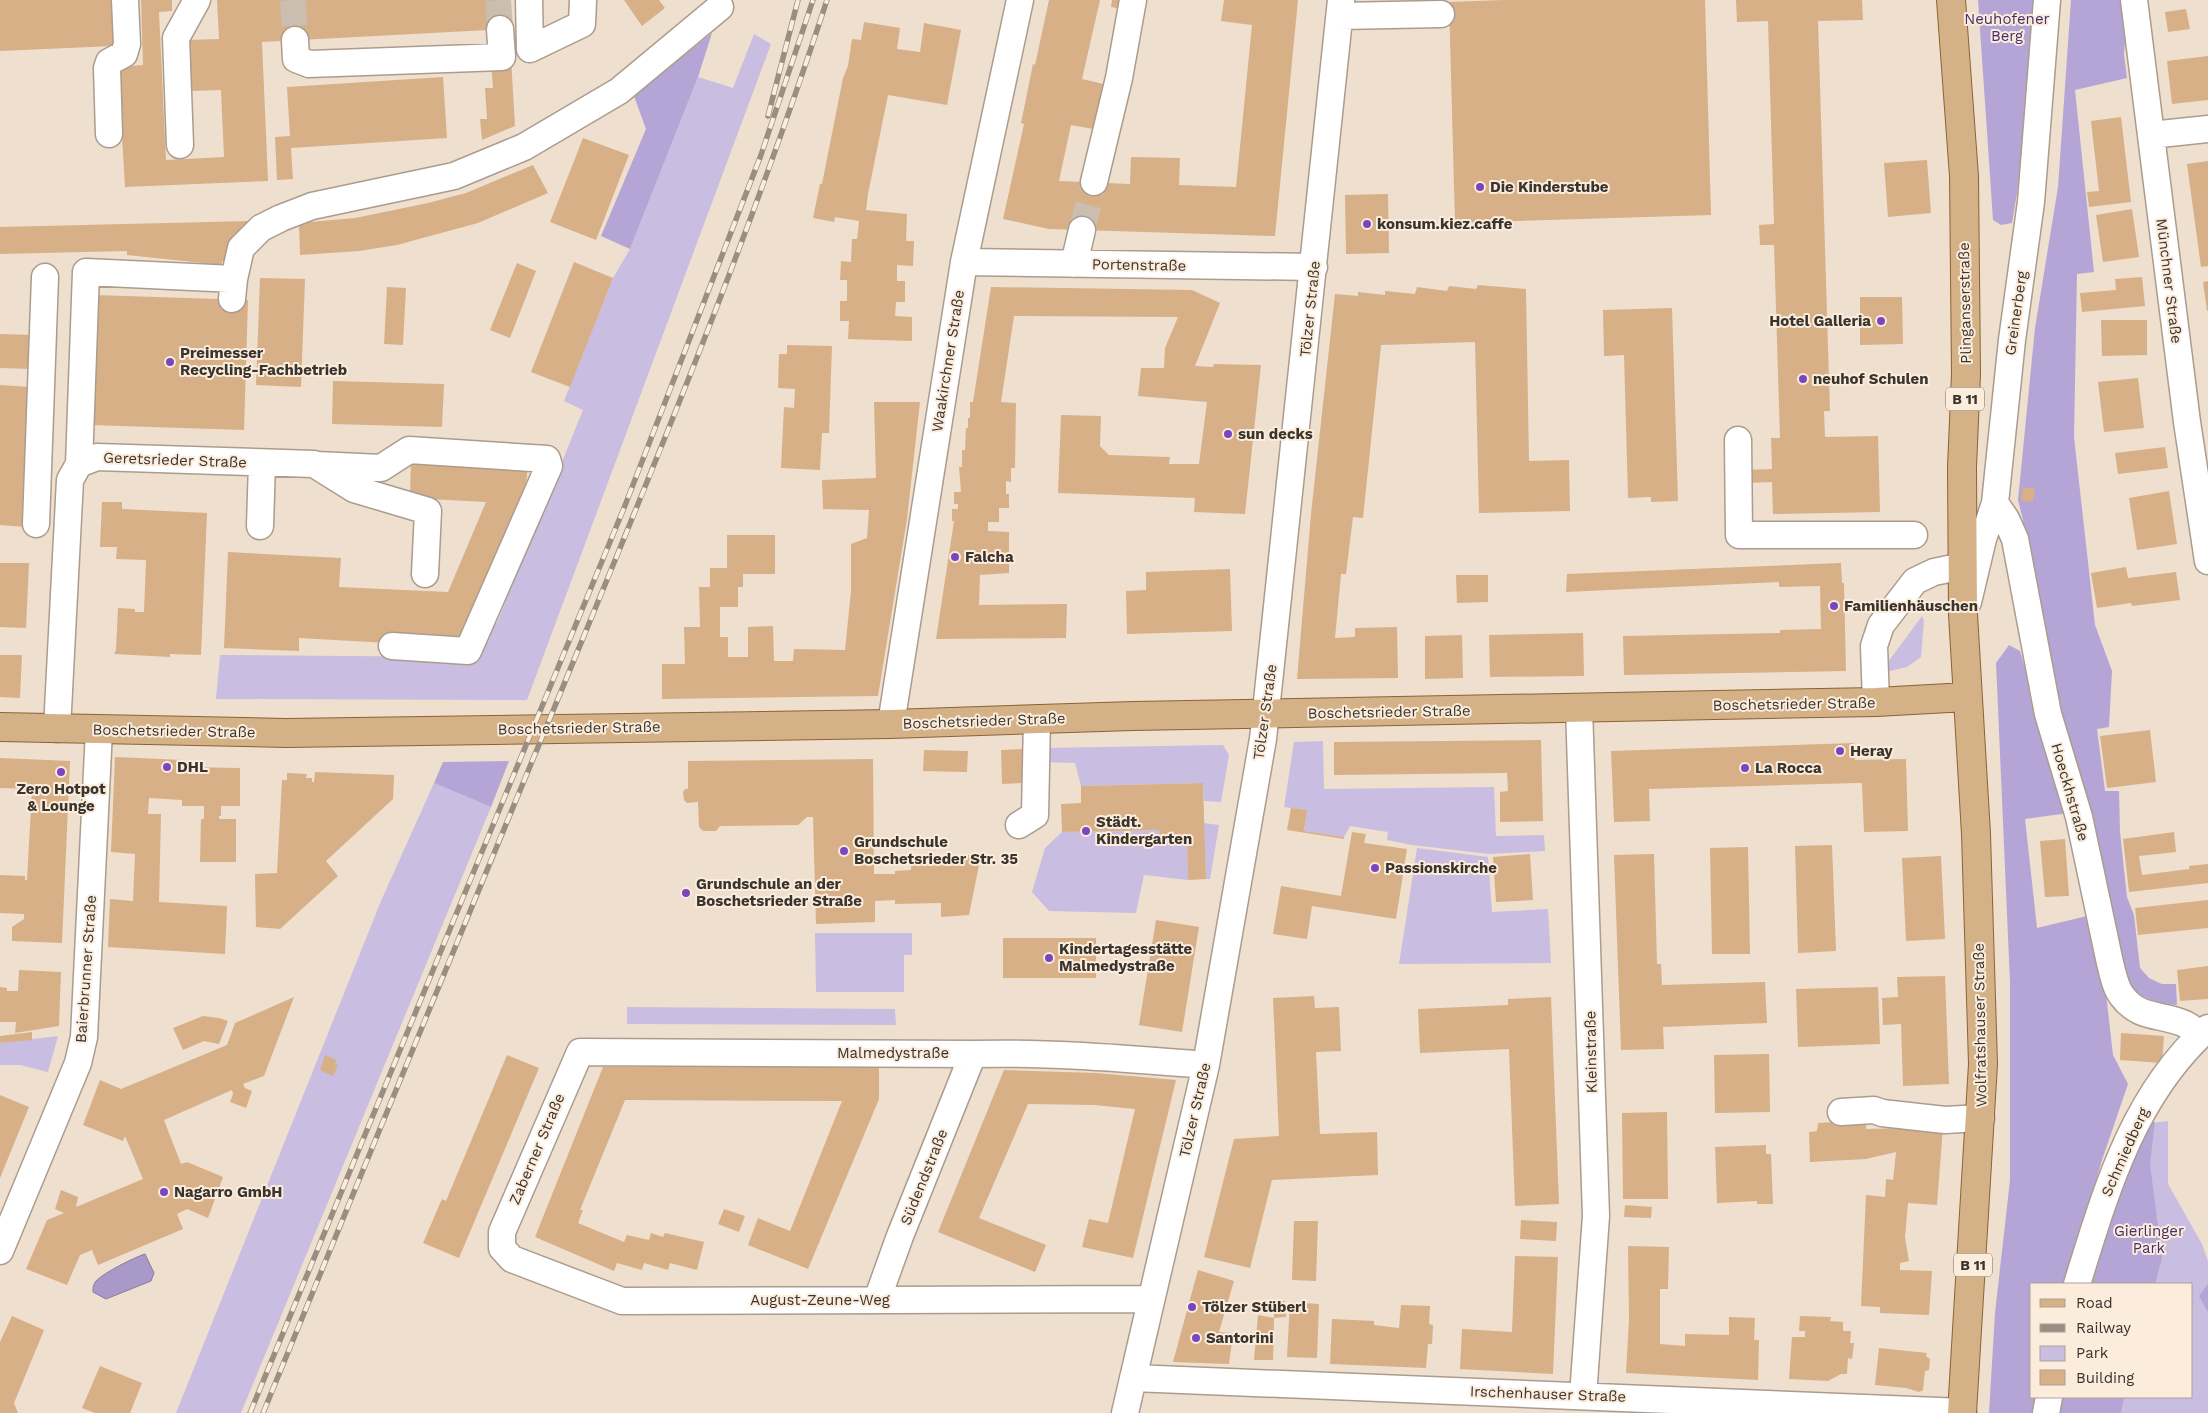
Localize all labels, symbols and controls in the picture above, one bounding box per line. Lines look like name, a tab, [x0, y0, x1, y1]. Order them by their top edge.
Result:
park label: Neuhofener Berg	[1964, 10, 2050, 45]
place label: Die Kinderstube	[1490, 178, 1609, 196]
marker: Die Kinderstube	[1474, 181, 1486, 193]
place label: konsum.kiez.caffe	[1377, 215, 1513, 233]
street label: Münchner Straße	[2152, 217, 2186, 345]
marker: konsum.kiez.caffe	[1361, 218, 1373, 230]
street label: Plinganserstraße	[1955, 242, 1975, 364]
street label: Portenstraße	[1092, 255, 1186, 275]
street label: Tölzer Straße	[1296, 260, 1324, 358]
street label: Greinerberg	[2001, 270, 2031, 356]
street label: Waakirchner Straße	[928, 289, 968, 433]
place label: Hotel Galleria	[1769, 312, 1871, 330]
marker: Hotel Galleria	[1875, 315, 1887, 327]
place label: Preimesser Recycling-Fachbetrieb	[180, 344, 347, 379]
marker: Preimesser Recycling-Fachbetrieb	[164, 356, 176, 368]
place label: neuhof Schulen	[1813, 370, 1928, 388]
marker: neuhof Schulen	[1797, 373, 1809, 385]
road number: B 11	[1946, 388, 1984, 410]
place label: sun decks	[1238, 425, 1313, 443]
marker: sun decks	[1222, 428, 1234, 440]
street label: Geretsrieder Straße	[103, 448, 247, 472]
place label: Falcha	[965, 548, 1014, 566]
marker: Falcha	[949, 551, 961, 563]
place label: Familienhäuschen	[1844, 597, 1978, 615]
marker: Familienhäuschen	[1828, 600, 1840, 612]
street label: Tölzer Straße	[1249, 663, 1281, 761]
street label: Boschetsrieder Straße	[1712, 694, 1876, 714]
street label: Boschetsrieder Straße	[1307, 702, 1471, 722]
street label: Boschetsrieder Straße	[902, 709, 1066, 733]
street label: Boschetsrieder Straße	[497, 718, 661, 738]
street label: Boschetsrieder Straße	[92, 721, 256, 741]
street label: Hoeckhstraße	[2047, 741, 2093, 843]
place label: Heray	[1850, 742, 1893, 760]
marker: Heray	[1834, 745, 1846, 757]
place label: DHL	[177, 758, 208, 776]
place label: La Rocca	[1755, 759, 1822, 777]
marker: DHL	[161, 761, 173, 773]
marker: La Rocca	[1739, 762, 1751, 774]
marker: Zero Hotpot & Lounge	[55, 766, 67, 778]
place label: Zero Hotpot & Lounge	[16, 780, 106, 815]
place label: Städt. Kindergarten	[1096, 813, 1192, 848]
marker: Städt. Kindergarten	[1080, 825, 1092, 837]
place label: Grundschule Boschetsrieder Str. 35	[854, 833, 1018, 868]
marker: Grundschule Boschetsrieder Str. 35	[838, 845, 850, 857]
place label: Passionskirche	[1385, 859, 1497, 877]
marker: Passionskirche	[1369, 862, 1381, 874]
place label: Grundschule an der Boschetsrieder Straße	[696, 875, 862, 910]
marker: Grundschule an der Boschetsrieder Straße	[680, 887, 692, 899]
street label: Baierbrunner Straße	[72, 894, 100, 1044]
place label: Kindertagesstätte Malmedystraße	[1059, 940, 1193, 975]
street label: Wolfratshauser Straße	[1970, 943, 1990, 1107]
marker: Kindertagesstätte Malmedystraße	[1043, 952, 1055, 964]
street label: Kleinstraße	[1581, 1010, 1601, 1094]
street label: Malmedystraße	[837, 1044, 949, 1062]
street label: Tölzer Straße	[1175, 1061, 1215, 1159]
street label: Zaberner Straße	[505, 1091, 569, 1207]
street label: Schmiedberg	[2097, 1105, 2153, 1199]
street label: Südendstraße	[897, 1126, 951, 1228]
place label: Nagarro GmbH	[174, 1183, 282, 1201]
marker: Nagarro GmbH	[158, 1186, 170, 1198]
park label: Gierlinger Park	[2114, 1222, 2184, 1257]
road number: B 11	[1954, 1254, 1992, 1276]
legend	[2030, 1283, 2193, 1398]
street label: August-Zeune-Weg	[750, 1291, 890, 1309]
text: Road	[2076, 1294, 2113, 1312]
place label: Tölzer Stüberl	[1202, 1298, 1307, 1316]
marker: Tölzer Stüberl	[1186, 1301, 1198, 1313]
text: Railway	[2076, 1319, 2131, 1337]
place label: Santorini	[1206, 1329, 1274, 1347]
marker: Santorini	[1190, 1332, 1202, 1344]
text: Park	[2076, 1344, 2109, 1362]
text: Building	[2076, 1369, 2134, 1387]
street label: Irschenhauser Straße	[1470, 1382, 1626, 1406]

